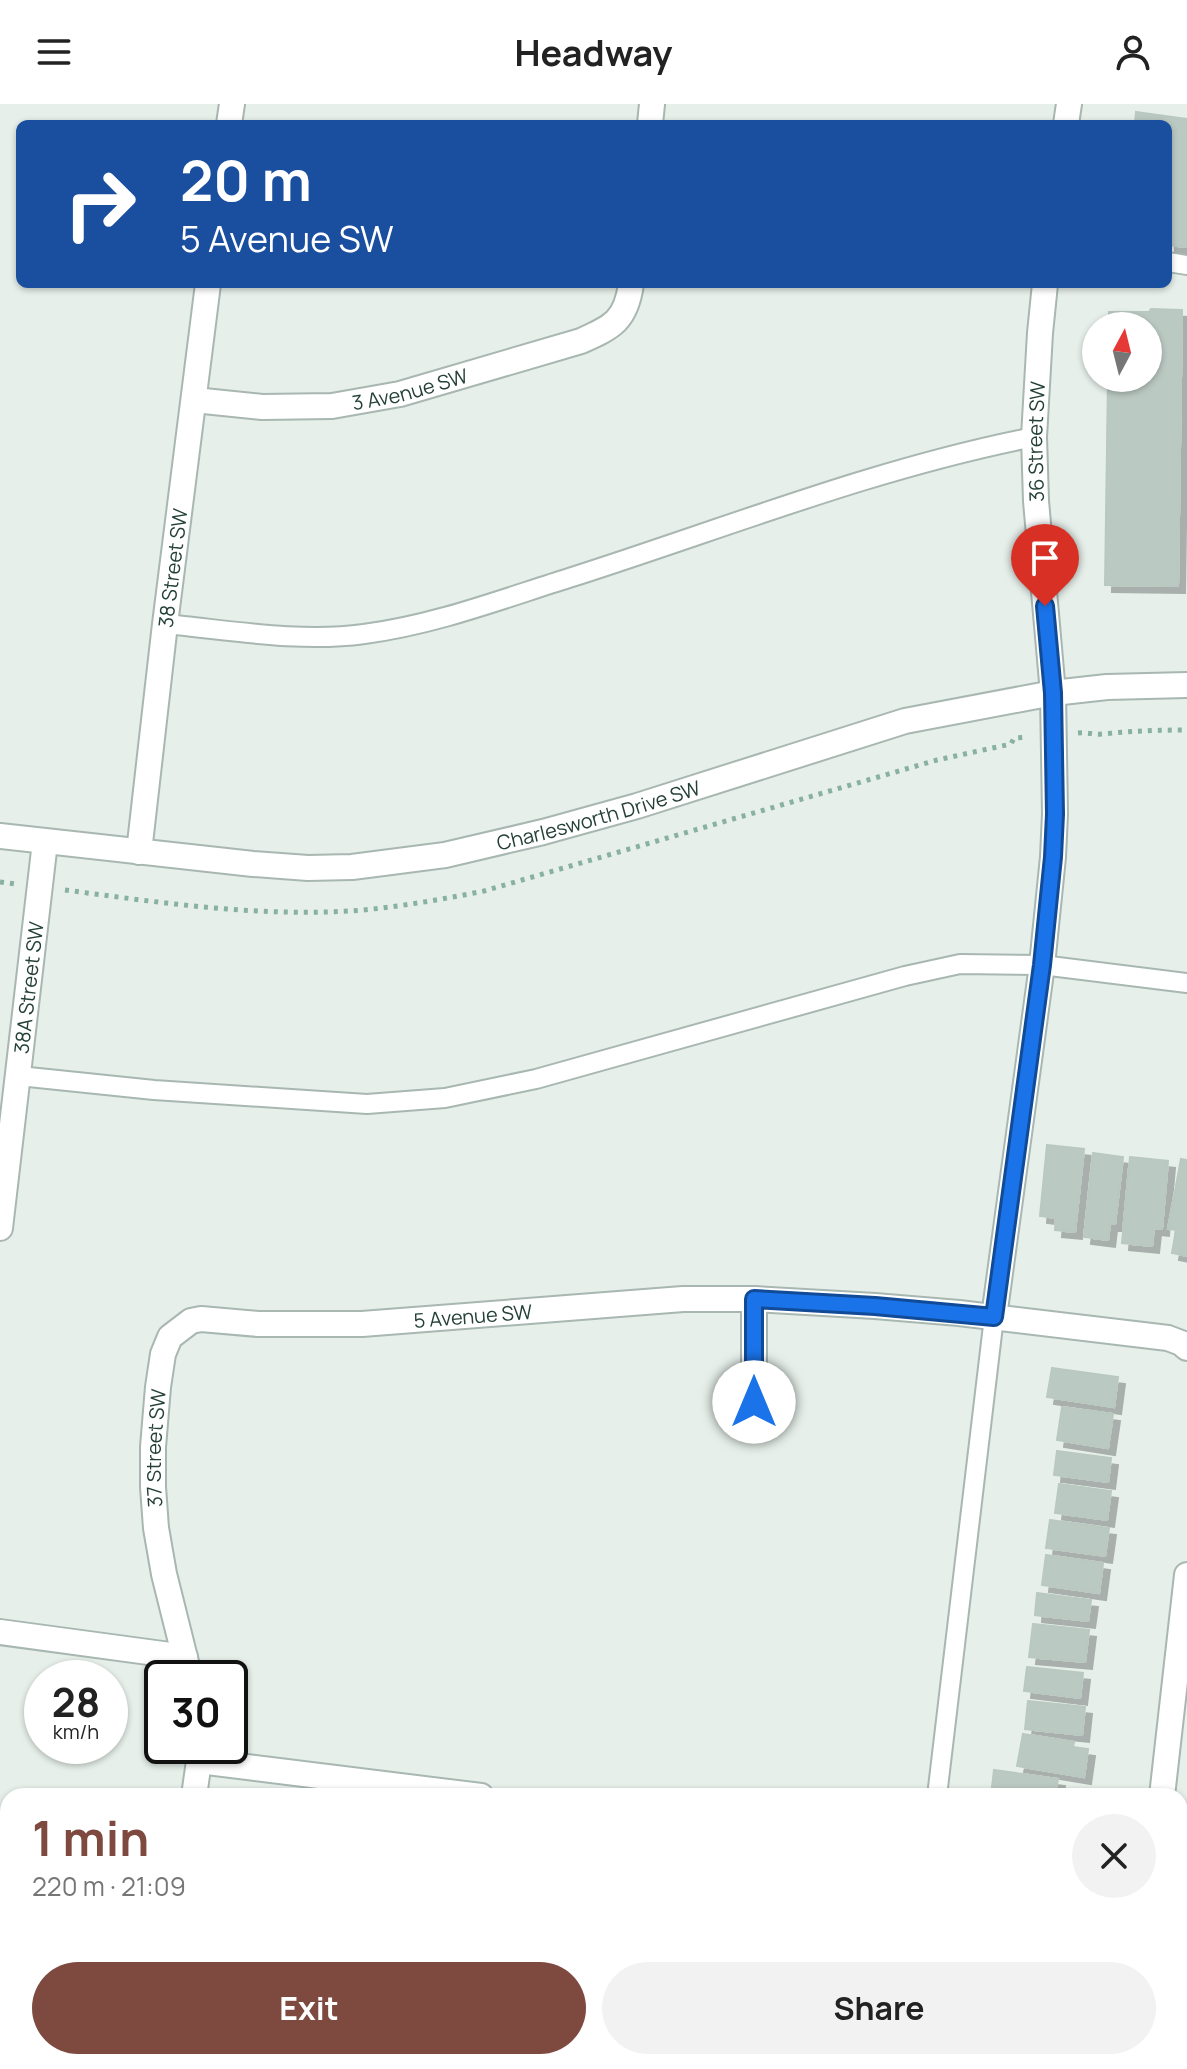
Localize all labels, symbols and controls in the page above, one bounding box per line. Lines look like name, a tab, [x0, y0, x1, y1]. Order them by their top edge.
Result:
text: Headway	[515, 28, 672, 77]
icon: menu	[32, 30, 76, 74]
icon: person	[1111, 30, 1155, 74]
text: 20 m	[180, 141, 312, 218]
icon: right	[48, 152, 152, 256]
text: 5 Avenue SW	[180, 214, 394, 263]
north arrow	[1082, 312, 1162, 392]
map controls	[1082, 312, 1162, 392]
street label: 3 Avenue SW	[350, 361, 471, 416]
street label: 36 Street SW	[1020, 380, 1051, 503]
street label: 38 Street SW	[151, 506, 193, 629]
pin	[1011, 524, 1079, 606]
icon: arrive	[1023, 536, 1067, 580]
street label: Charlesworth Drive SW	[494, 773, 704, 856]
street label: 38A Street SW	[7, 920, 49, 1055]
street label: 5 Avenue SW	[413, 1297, 533, 1333]
position arrow	[712, 1360, 796, 1444]
street label: 37 Street SW	[139, 1388, 171, 1508]
speed limit sign: 30	[144, 1660, 248, 1764]
text: 28	[52, 1674, 100, 1729]
text: km/h	[53, 1718, 99, 1745]
text: 1 min	[32, 1805, 149, 1870]
button: close	[1072, 1814, 1156, 1898]
text: 220 m · 21:09	[32, 1868, 186, 1904]
button: Exit	[32, 1962, 586, 2054]
button: Share	[602, 1962, 1156, 2054]

